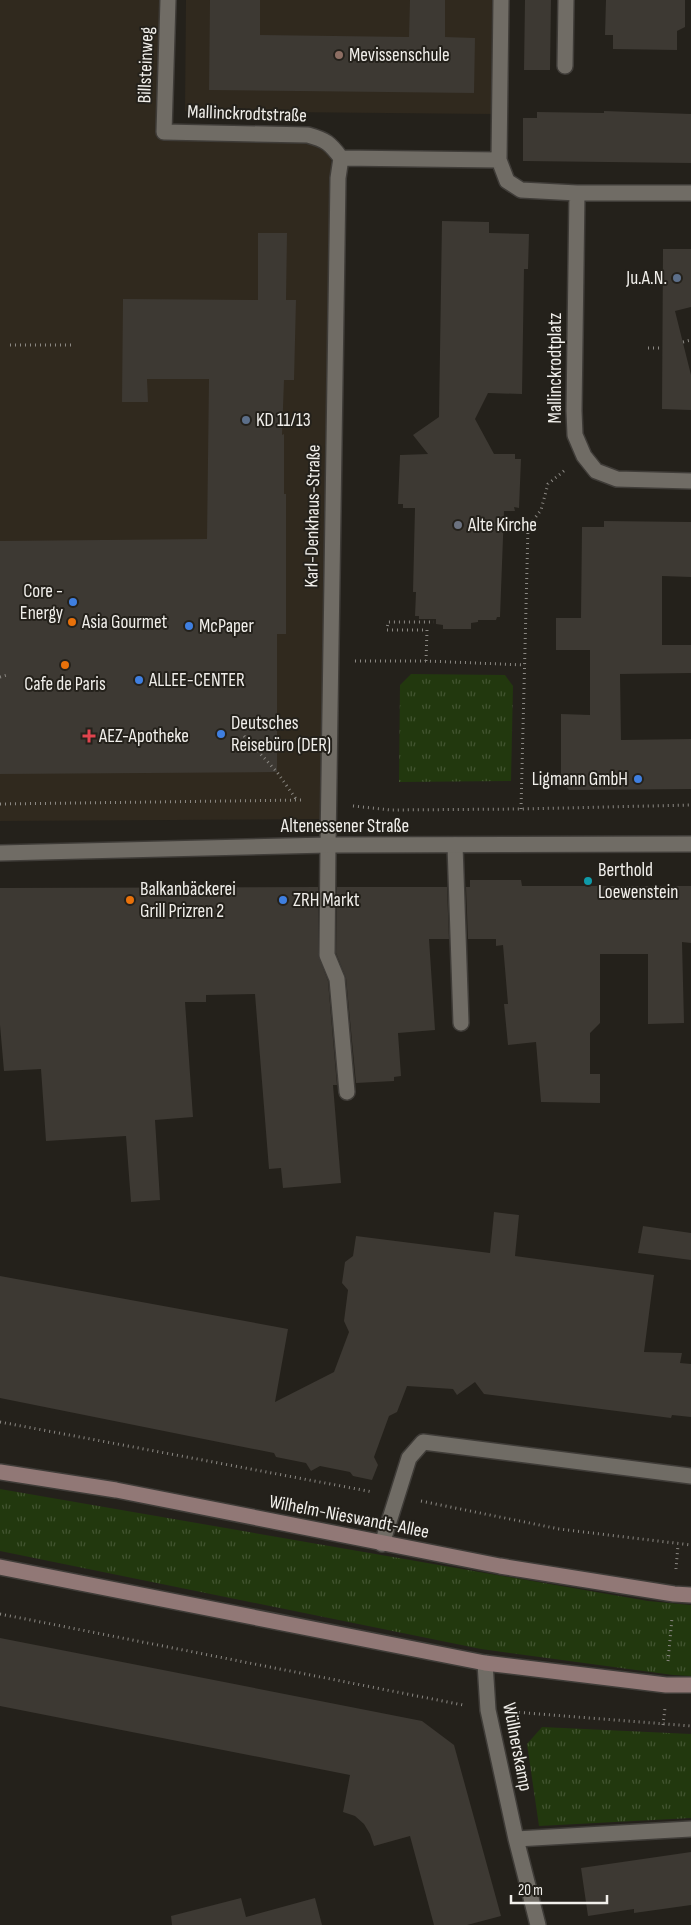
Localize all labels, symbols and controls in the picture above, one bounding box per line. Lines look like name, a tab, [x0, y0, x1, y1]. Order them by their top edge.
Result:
street label: Billsteinweg	[133, 26, 159, 104]
place label: Mevissenschule	[349, 44, 450, 67]
marker: Mevissenschule	[333, 49, 345, 61]
street label: Mallinckrodtstraße	[187, 100, 307, 128]
place label: Ju.A.N.	[625, 267, 667, 290]
marker: Ju.A.N.	[671, 272, 683, 284]
street label: Mallinckrodtplatz	[544, 312, 567, 423]
place label: KD 11/13	[256, 409, 311, 432]
marker: KD 11/13	[240, 414, 252, 426]
street label: Karl-Denkhaus-Straße	[300, 444, 326, 588]
place label: Alte Kirche	[467, 514, 537, 537]
marker: Alte Kirche	[452, 519, 464, 531]
place label: Core - Energy	[20, 580, 64, 625]
marker: Core - Energy	[67, 596, 79, 608]
place label: Asia Gourmet	[81, 611, 167, 634]
place label: McPaper	[199, 615, 254, 638]
marker: Asia Gourmet	[66, 616, 78, 628]
marker: McPaper	[183, 620, 195, 632]
marker: Cafe de Paris	[59, 659, 71, 671]
place label: ALLEE-CENTER	[148, 669, 245, 692]
place label: Cafe de Paris	[24, 673, 106, 696]
marker: ALLEE-CENTER	[133, 674, 145, 686]
place label: Deutsches Reisebüro (DER)	[231, 712, 331, 757]
place label: AEZ-Apotheke	[98, 725, 189, 748]
marker: Deutsches Reisebüro (DER)	[215, 728, 227, 740]
marker: AEZ-Apotheke	[83, 730, 95, 742]
place label: Ligmann GmbH	[532, 768, 628, 791]
marker: Ligmann GmbH	[632, 773, 644, 785]
street label: Altenessener Straße	[280, 815, 409, 838]
place label: Berthold Loewenstein	[598, 859, 678, 904]
marker: Berthold Loewenstein	[582, 875, 594, 887]
place label: Balkanbäckerei Grill Prizren 2	[140, 878, 236, 923]
place label: ZRH Markt	[293, 889, 360, 912]
marker: Balkanbäckerei Grill Prizren 2	[124, 894, 136, 906]
marker: ZRH Markt	[277, 894, 289, 906]
street label: Wilhelm-Nieswandt-Allee	[267, 1490, 431, 1544]
street label: Wüllnerskamp	[497, 1701, 537, 1793]
scale bar	[511, 1872, 607, 1904]
text: 20 m	[518, 1881, 543, 1900]

